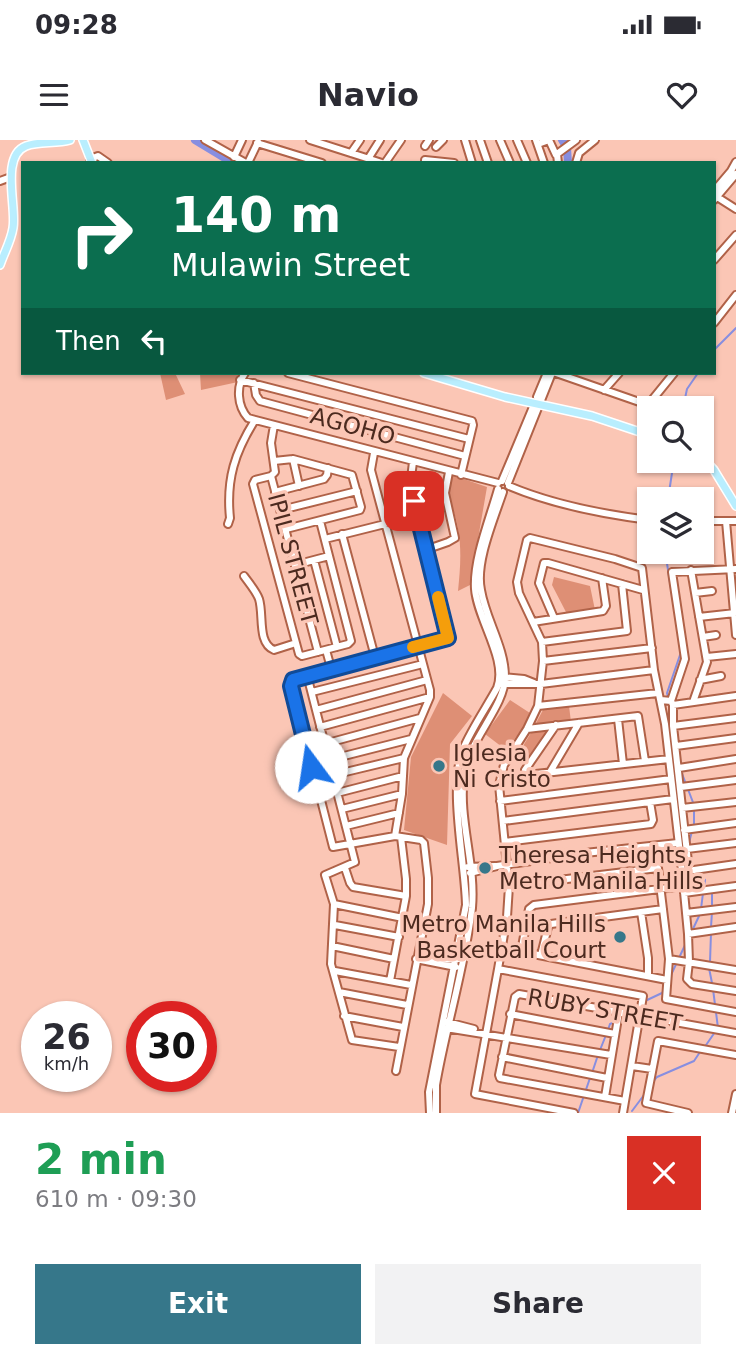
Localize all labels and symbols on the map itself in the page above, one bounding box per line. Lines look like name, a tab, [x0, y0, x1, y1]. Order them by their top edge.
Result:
street label: AGOHO	[308, 402, 398, 450]
pin	[384, 471, 444, 531]
street label: IPIL STREET	[263, 490, 323, 629]
position arrow	[274, 730, 348, 804]
place label: Iglesia Ni Cristo	[453, 740, 551, 792]
marker: Iglesia Ni Cristo	[431, 758, 447, 774]
place label: Theresa Heights, Metro Manila Hills	[498, 842, 704, 894]
marker: Theresa Heights, Metro Manila Hills	[477, 860, 493, 876]
place label: Metro Manila Hills Basketball Court	[402, 911, 606, 963]
marker: Metro Manila Hills Basketball Court	[612, 929, 628, 945]
street label: RUBY STREET	[526, 984, 685, 1037]
speed limit sign: 30	[126, 1001, 217, 1092]

